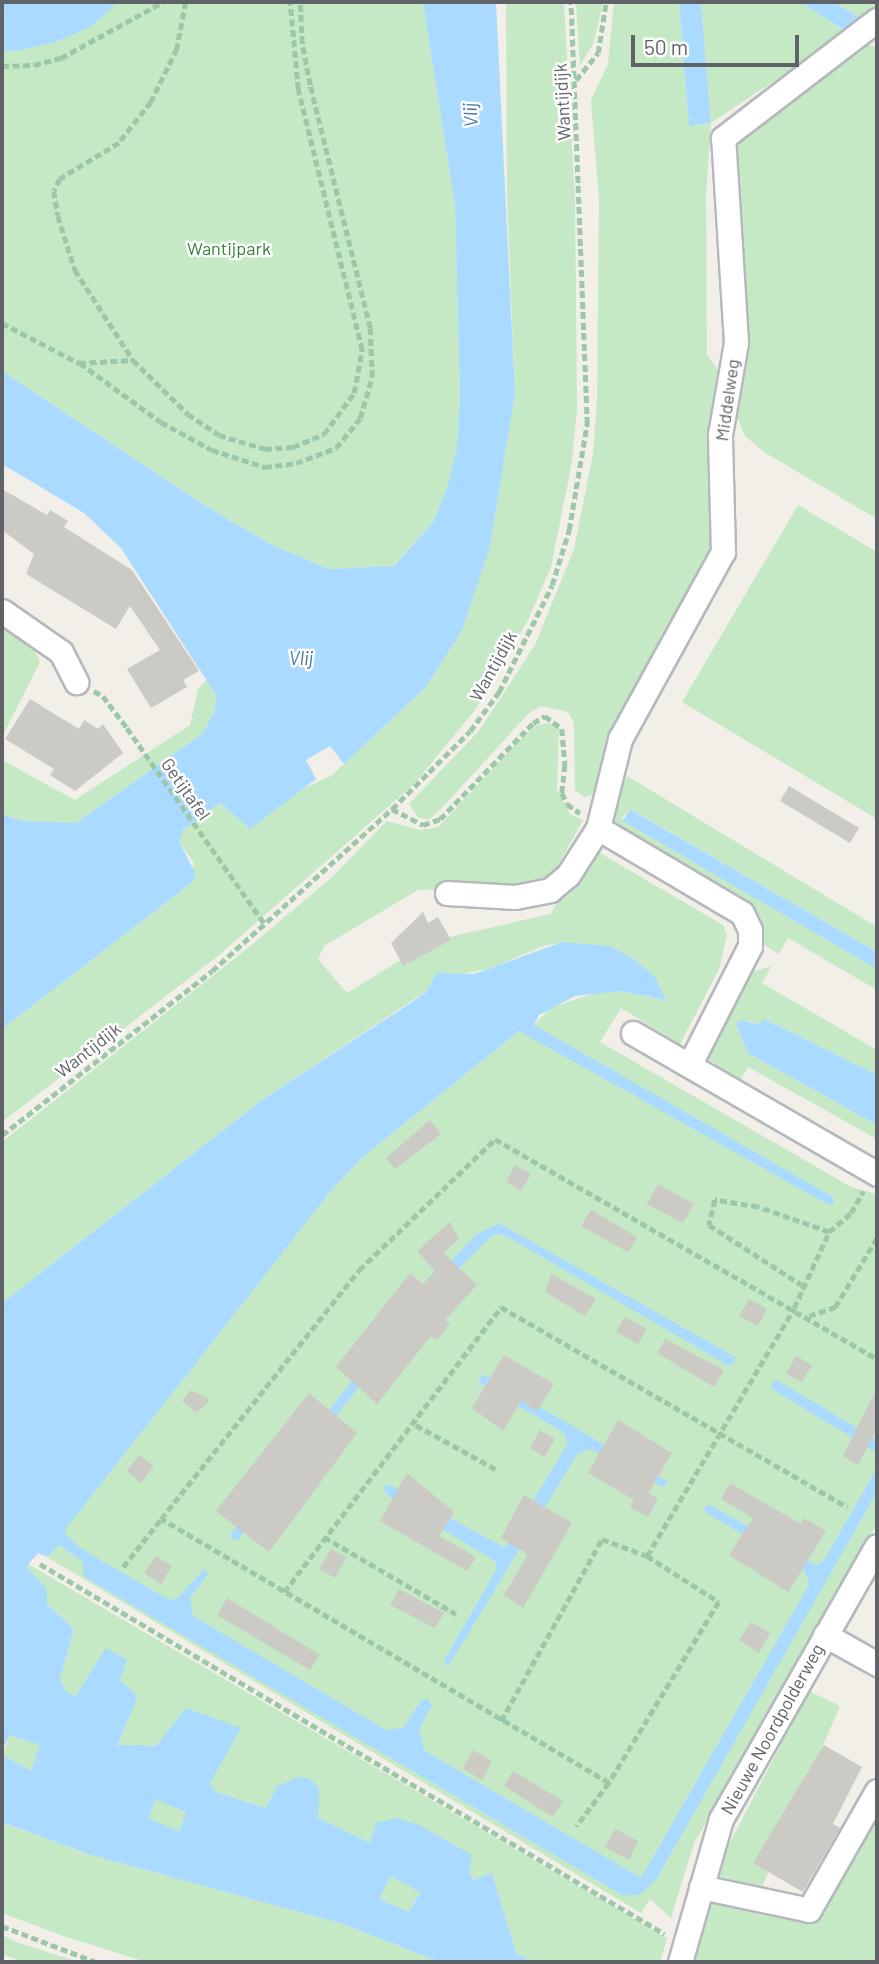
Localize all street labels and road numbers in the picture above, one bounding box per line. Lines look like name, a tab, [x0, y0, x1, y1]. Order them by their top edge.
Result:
street label: Wantijdijk	[549, 63, 575, 141]
street label: Middelweg	[711, 358, 743, 442]
street label: Wantijdijk	[465, 627, 521, 705]
street label: Getijtafel	[157, 754, 215, 824]
street label: Wantijdijk	[51, 1018, 125, 1082]
street label: Nieuwe Noordpolderweg	[716, 1640, 828, 1818]

